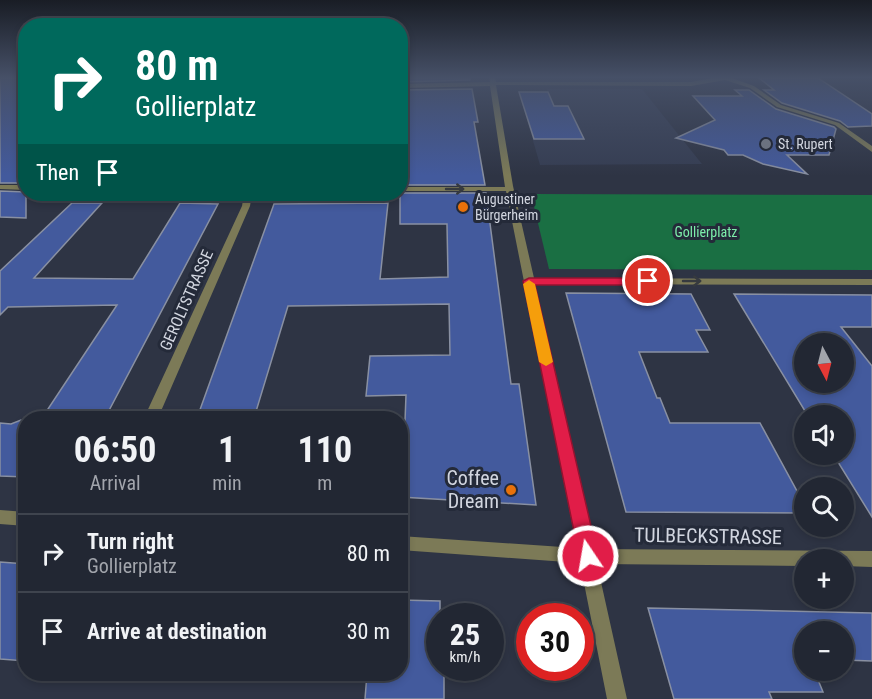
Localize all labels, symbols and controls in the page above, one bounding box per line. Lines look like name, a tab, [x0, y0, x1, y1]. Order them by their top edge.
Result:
text: 80 m	[135, 41, 218, 90]
icon: right	[36, 42, 114, 120]
text: Gollierplatz	[135, 91, 256, 123]
place label: St. Rupert	[778, 136, 833, 152]
marker: St. Rupert	[759, 137, 773, 151]
icon: arrive	[91, 156, 124, 189]
text: Then	[36, 160, 79, 185]
one-way arrow	[445, 183, 465, 195]
place label: Augustiner Bürgerheim	[475, 191, 538, 223]
marker: Augustiner Bürgerheim	[456, 200, 470, 214]
park label: Gollierplatz	[675, 224, 737, 240]
street label: GEROLTSTRASSE	[156, 247, 217, 353]
pin	[622, 255, 673, 306]
icon: arrive	[631, 264, 664, 297]
one-way arrow	[682, 275, 702, 287]
north arrow	[794, 333, 854, 393]
map controls	[794, 333, 854, 681]
button: sound	[794, 405, 854, 465]
text: 06:50	[74, 429, 156, 471]
text: 1	[218, 429, 236, 471]
text: 110	[298, 429, 352, 471]
place label: Coffee Dream	[446, 466, 499, 513]
text: Arrival	[90, 471, 141, 495]
text: min	[212, 471, 242, 495]
text: m	[317, 471, 332, 495]
button: search	[794, 477, 854, 537]
marker: Coffee Dream	[504, 483, 518, 497]
street label: TULBECKSTRASSE	[634, 523, 782, 549]
position arrow	[556, 524, 620, 588]
text: Turn right	[87, 529, 174, 554]
icon: right	[36, 537, 69, 570]
text: 80 m	[347, 541, 390, 566]
button: +	[794, 549, 854, 609]
text: Gollierplatz	[87, 554, 177, 578]
speed limit sign: 30	[516, 603, 594, 681]
icon: arrive	[36, 615, 69, 648]
text: 25	[450, 617, 480, 652]
text: Arrive at destination	[87, 619, 267, 644]
text: 30 m	[347, 619, 390, 644]
button: −	[794, 621, 854, 681]
text: km/h	[450, 648, 480, 666]

